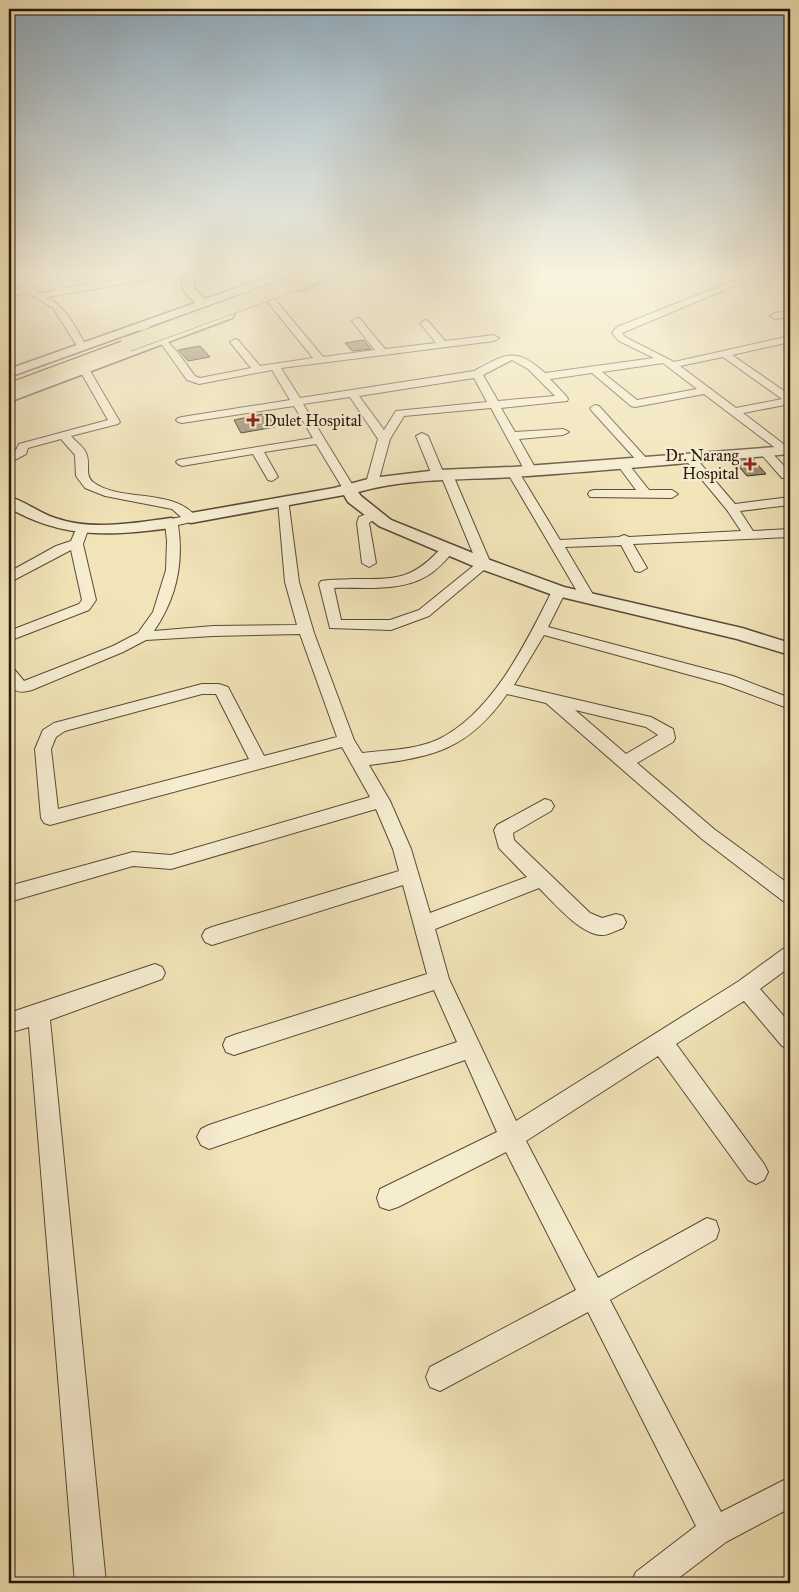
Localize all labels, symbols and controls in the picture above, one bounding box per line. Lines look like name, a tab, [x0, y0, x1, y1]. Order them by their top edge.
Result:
place label: Dulet Hospital	[264, 411, 363, 430]
marker: Dulet Hospital	[246, 413, 260, 427]
place label: Dr. Narang Hospital	[665, 446, 740, 483]
marker: Dr. Narang Hospital	[743, 457, 757, 471]

